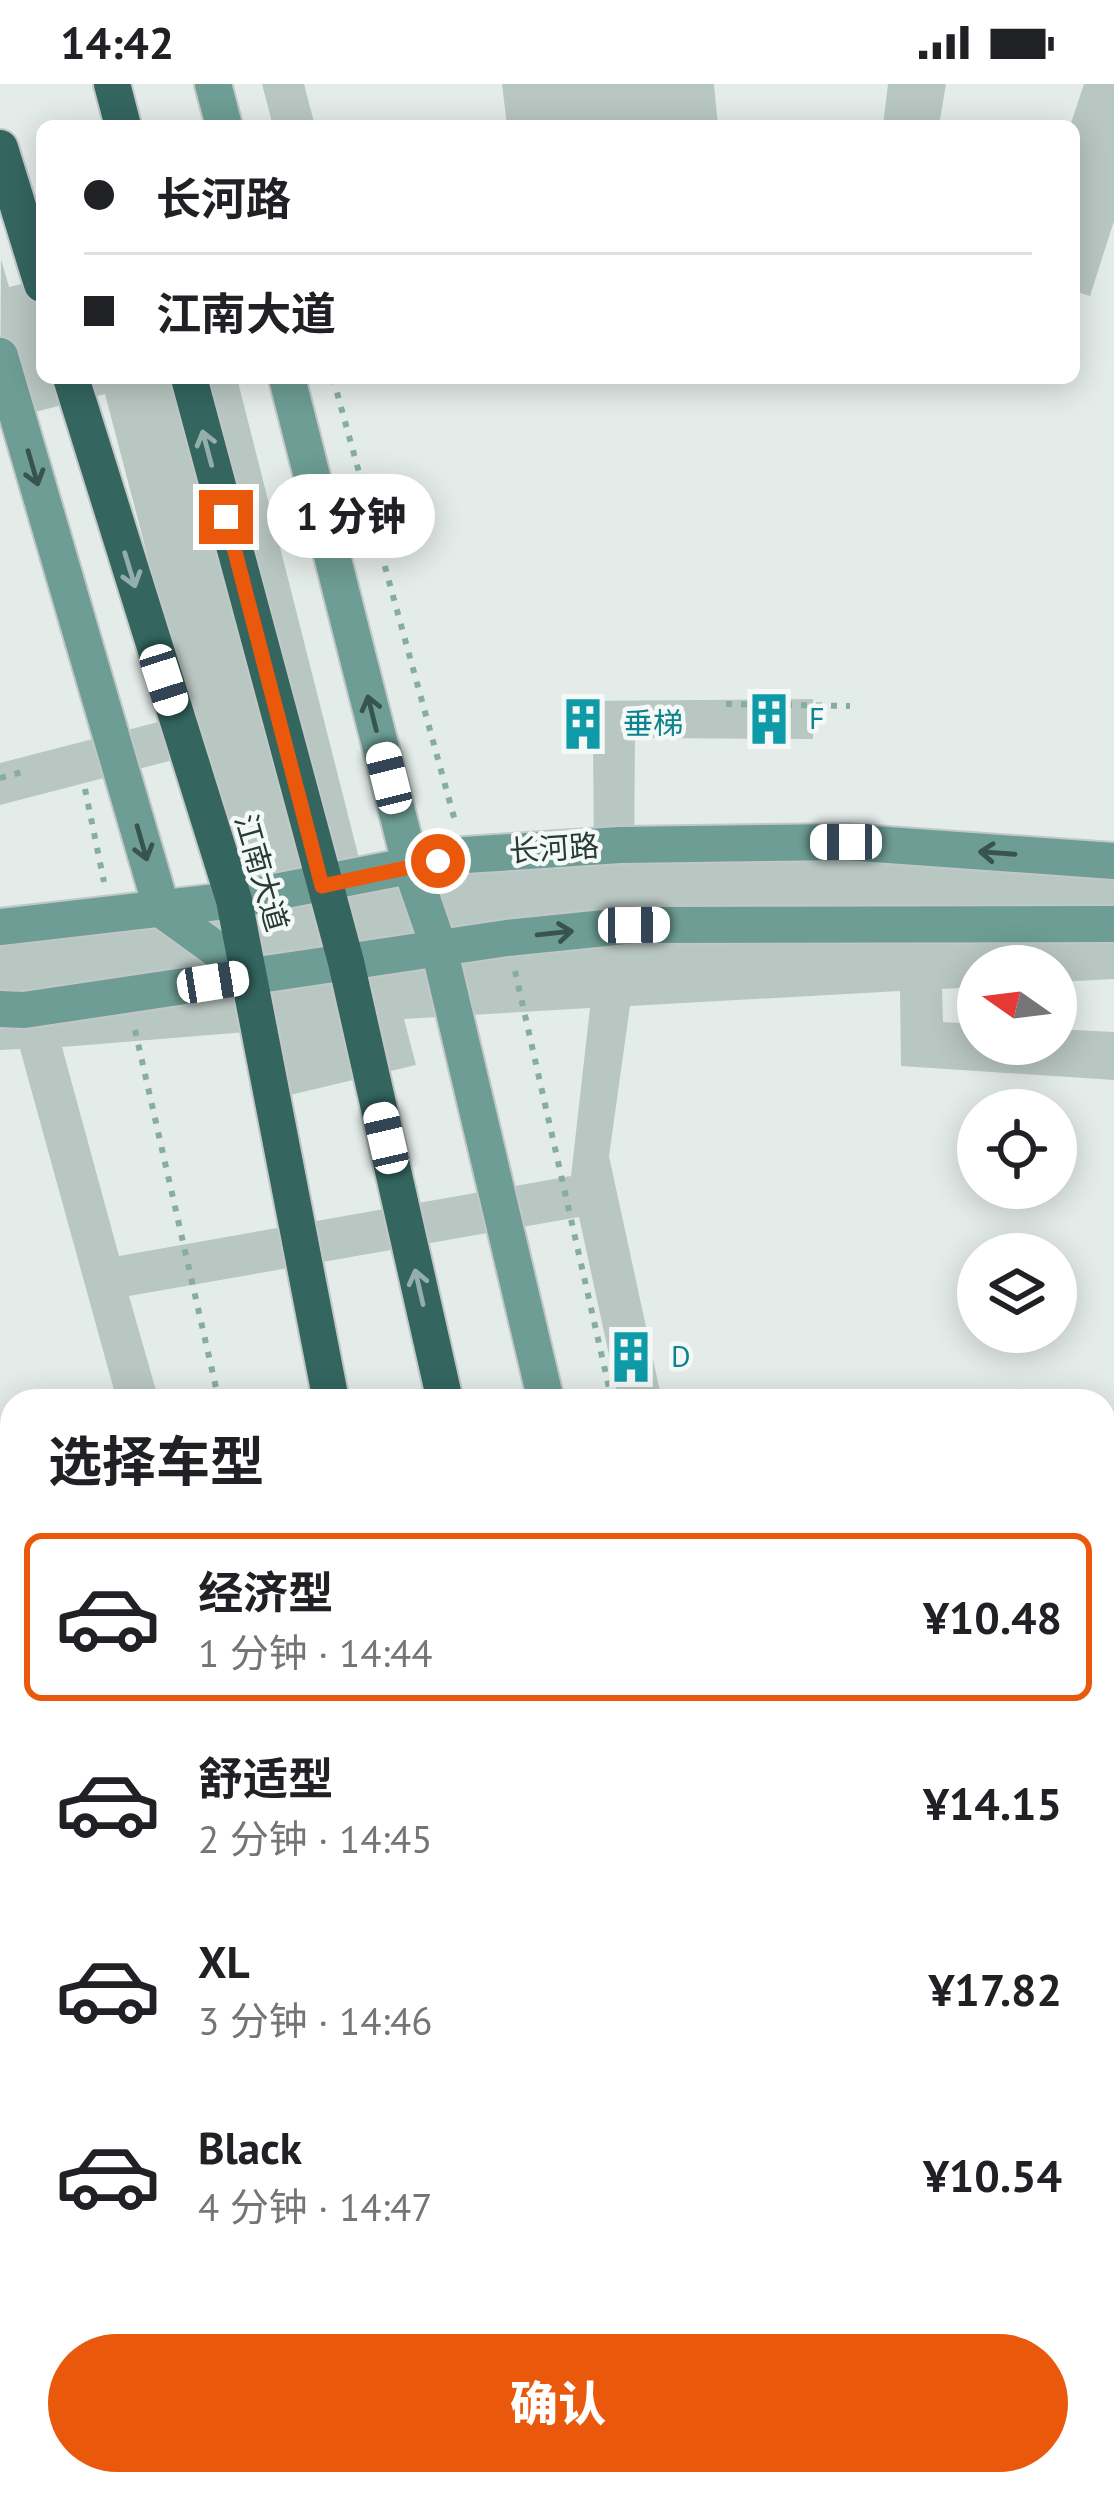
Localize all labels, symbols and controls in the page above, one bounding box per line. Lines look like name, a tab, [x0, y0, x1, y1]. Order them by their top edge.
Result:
text: 14:42	[60, 13, 174, 71]
text: 长河路	[156, 169, 291, 227]
text: 江南大道	[156, 284, 336, 342]
one-way arrow	[195, 430, 217, 468]
one-way arrow	[23, 448, 45, 486]
callout: 1 分钟	[268, 475, 436, 559]
route end	[199, 490, 253, 544]
text: 1 分钟	[296, 490, 406, 541]
one-way arrow	[120, 550, 142, 588]
car	[136, 640, 192, 720]
building icon: F	[740, 690, 798, 748]
one-way arrow	[360, 694, 382, 732]
building icon: 垂梯	[554, 695, 612, 753]
place label: F	[809, 698, 825, 737]
place label: 垂梯	[623, 703, 683, 742]
car	[363, 739, 415, 817]
street label: 江南大道	[227, 810, 298, 936]
one-way arrow	[132, 823, 154, 861]
car	[810, 824, 882, 860]
street label: 长河路	[508, 825, 600, 870]
route start	[411, 834, 465, 888]
one-way arrow	[978, 841, 1017, 864]
car	[598, 906, 670, 944]
one-way arrow	[535, 922, 574, 944]
north arrow	[957, 945, 1077, 1065]
map controls	[957, 945, 1077, 1353]
car	[175, 959, 251, 1005]
button: locate	[957, 1089, 1077, 1209]
car	[360, 1099, 412, 1177]
button: layers	[957, 1233, 1077, 1353]
one-way arrow	[407, 1268, 429, 1306]
building icon: D	[602, 1328, 660, 1386]
place label: D	[671, 1336, 691, 1375]
text: 选择车型	[48, 1426, 264, 1496]
icon: car	[54, 1563, 162, 1671]
text: 经济型	[198, 1563, 333, 1621]
text: ¥10.48	[923, 1588, 1062, 1646]
text: 1 分钟 · 14:44	[198, 1627, 432, 1678]
icon: car	[54, 1749, 162, 1857]
text: 舒适型	[198, 1749, 333, 1807]
text: ¥14.15	[923, 1774, 1062, 1832]
text: 2 分钟 · 14:45	[198, 1813, 432, 1864]
text: XL	[198, 1932, 250, 1990]
icon: car	[54, 1935, 162, 2043]
text: ¥17.82	[929, 1960, 1062, 2018]
text: 3 分钟 · 14:46	[198, 1995, 432, 2046]
text: Black	[198, 2118, 302, 2176]
icon: car	[54, 2121, 162, 2229]
text: ¥10.54	[923, 2146, 1062, 2204]
text: 4 分钟 · 14:47	[198, 2181, 432, 2232]
button: 确认	[48, 2334, 1068, 2472]

